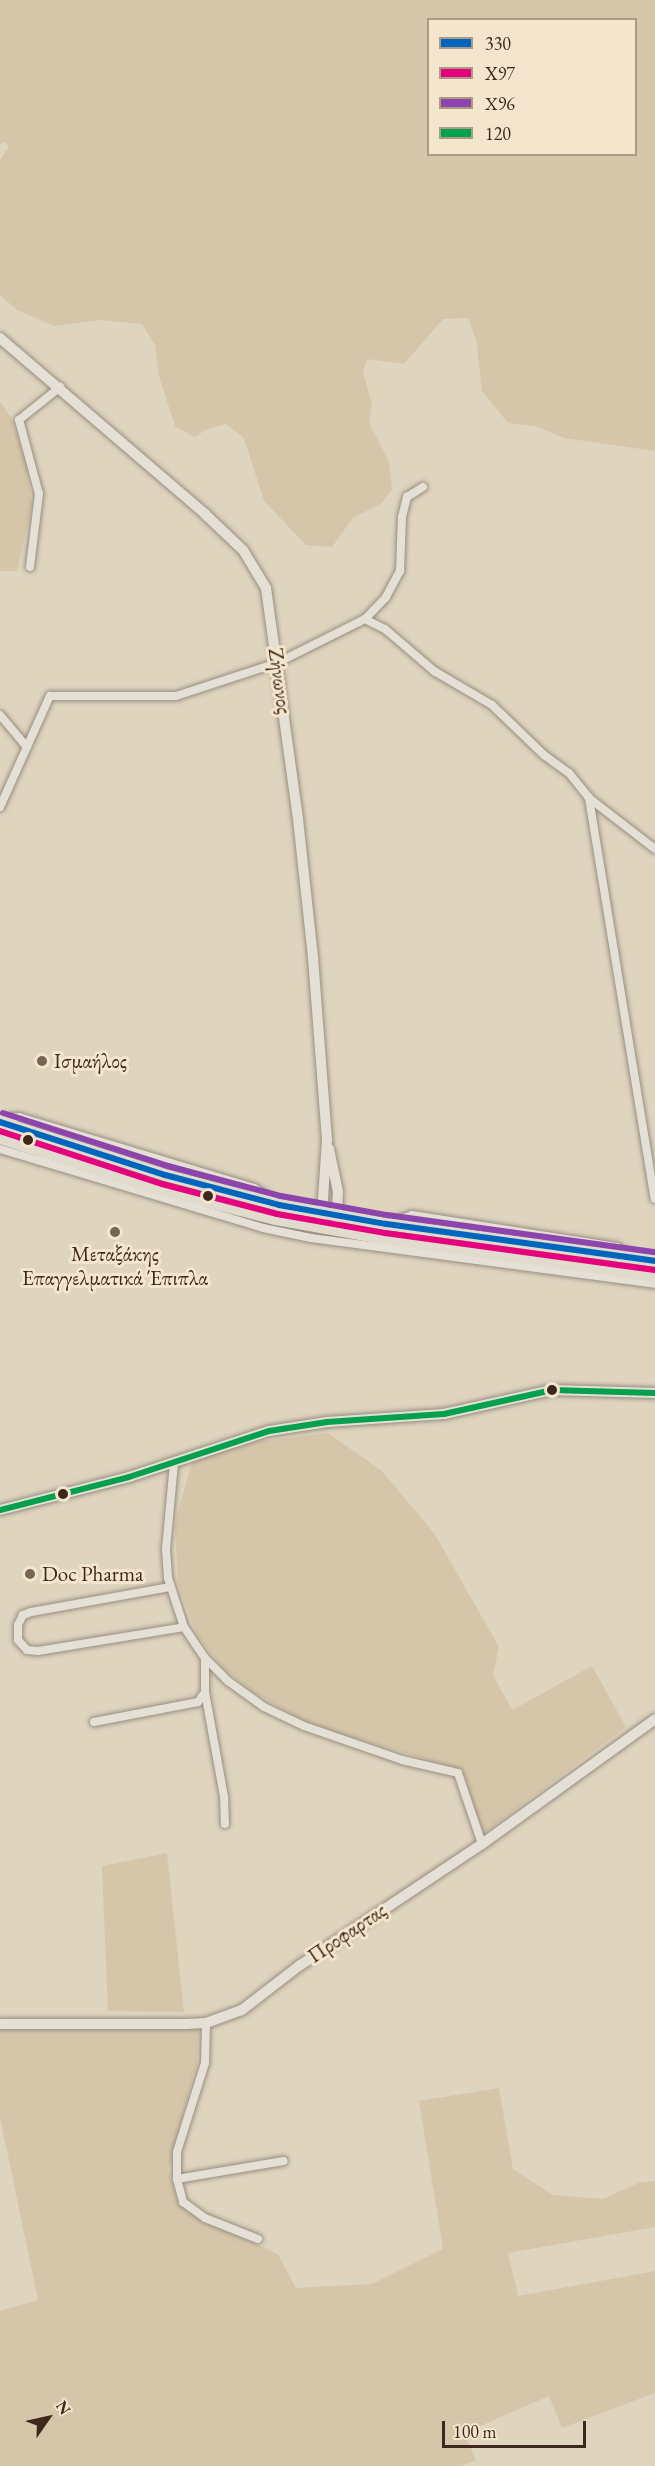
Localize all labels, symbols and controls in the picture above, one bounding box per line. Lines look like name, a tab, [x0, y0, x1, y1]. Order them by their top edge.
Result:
legend	[427, 18, 637, 156]
text: 330	[485, 32, 511, 55]
text: X97	[485, 62, 515, 85]
text: Χ96	[485, 92, 515, 115]
text: 120	[485, 122, 511, 145]
street label: Ζήνωνος	[263, 646, 297, 716]
place label: Ισμαήλος	[54, 1048, 127, 1074]
marker: Ισμαήλος	[35, 1054, 49, 1068]
unlabelled marker	[22, 1134, 34, 1146]
unlabelled marker	[202, 1190, 214, 1202]
marker: Μεταξάκης Επαγγελματικά Έπιπλα	[108, 1225, 122, 1239]
place label: Μεταξάκης Επαγγελματικά Έπιπλα	[22, 1241, 208, 1291]
unlabelled marker	[546, 1384, 558, 1396]
unlabelled marker	[57, 1488, 69, 1500]
place label: Doc Pharma	[42, 1561, 143, 1587]
marker: Doc Pharma	[23, 1567, 37, 1581]
street label: Προφαρτας	[303, 1897, 391, 1969]
north arrow	[18, 2388, 78, 2448]
text: N	[51, 2396, 76, 2419]
scale bar	[445, 2409, 589, 2447]
text: 100 m	[453, 2420, 497, 2443]

